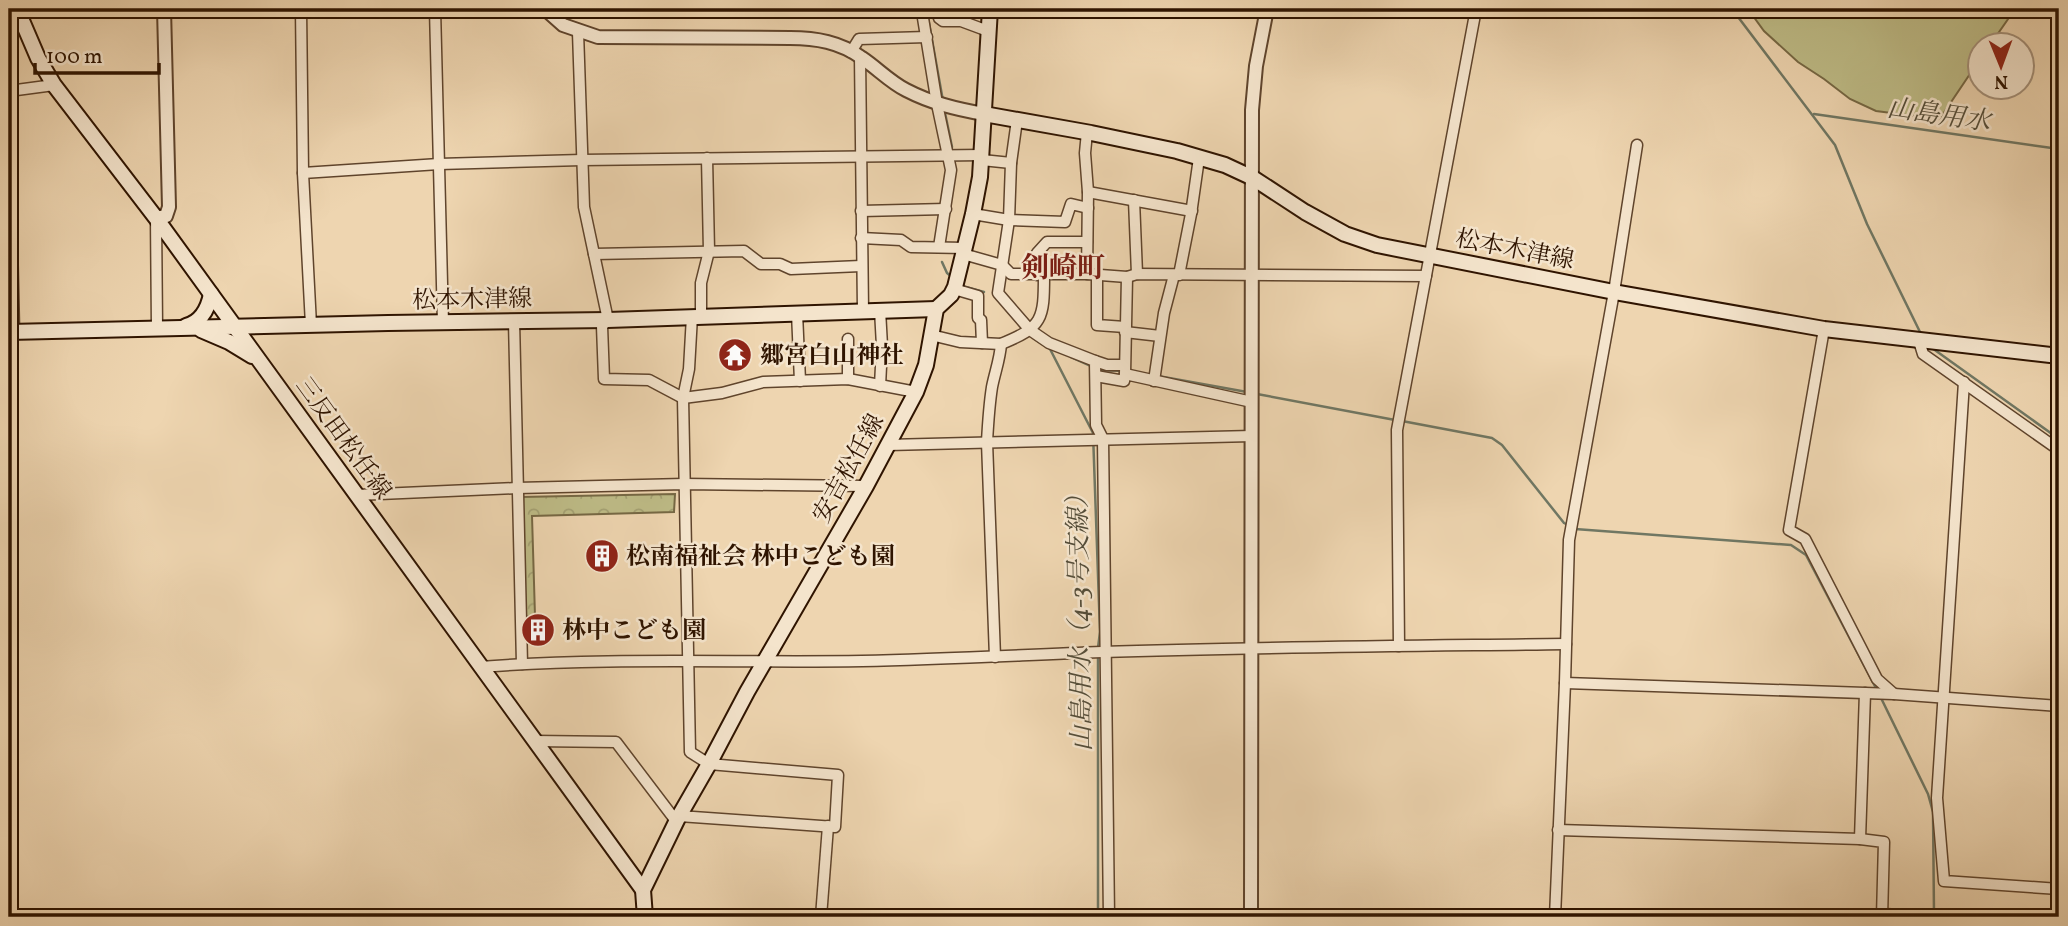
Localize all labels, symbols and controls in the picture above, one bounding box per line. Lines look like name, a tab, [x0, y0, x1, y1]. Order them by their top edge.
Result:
scale bar	[35, 32, 159, 76]
north arrow	[1966, 32, 2036, 102]
text: 100 m	[46, 43, 103, 72]
text: N	[1994, 68, 2008, 94]
water label: 山島用水	[1885, 91, 1996, 141]
street label: 松本木津線	[1452, 223, 1577, 279]
district label: 剣崎町	[1021, 250, 1105, 289]
street label: 松本木津線	[412, 283, 532, 319]
temple icon: 郷宮白山神社	[716, 336, 754, 374]
place label: 郷宮白山神社	[760, 340, 904, 374]
street label: 三反田松任線	[286, 371, 398, 507]
street label: 安吉松任線	[806, 408, 894, 530]
water label: 山島用水（4-3号支線）	[1061, 482, 1101, 752]
building icon: 松南福祉会 林中こども園	[583, 537, 621, 575]
place label: 松南福祉会 林中こども園	[626, 541, 895, 575]
building icon: 林中こども園	[519, 611, 557, 649]
place label: 林中こども園	[562, 615, 706, 649]

